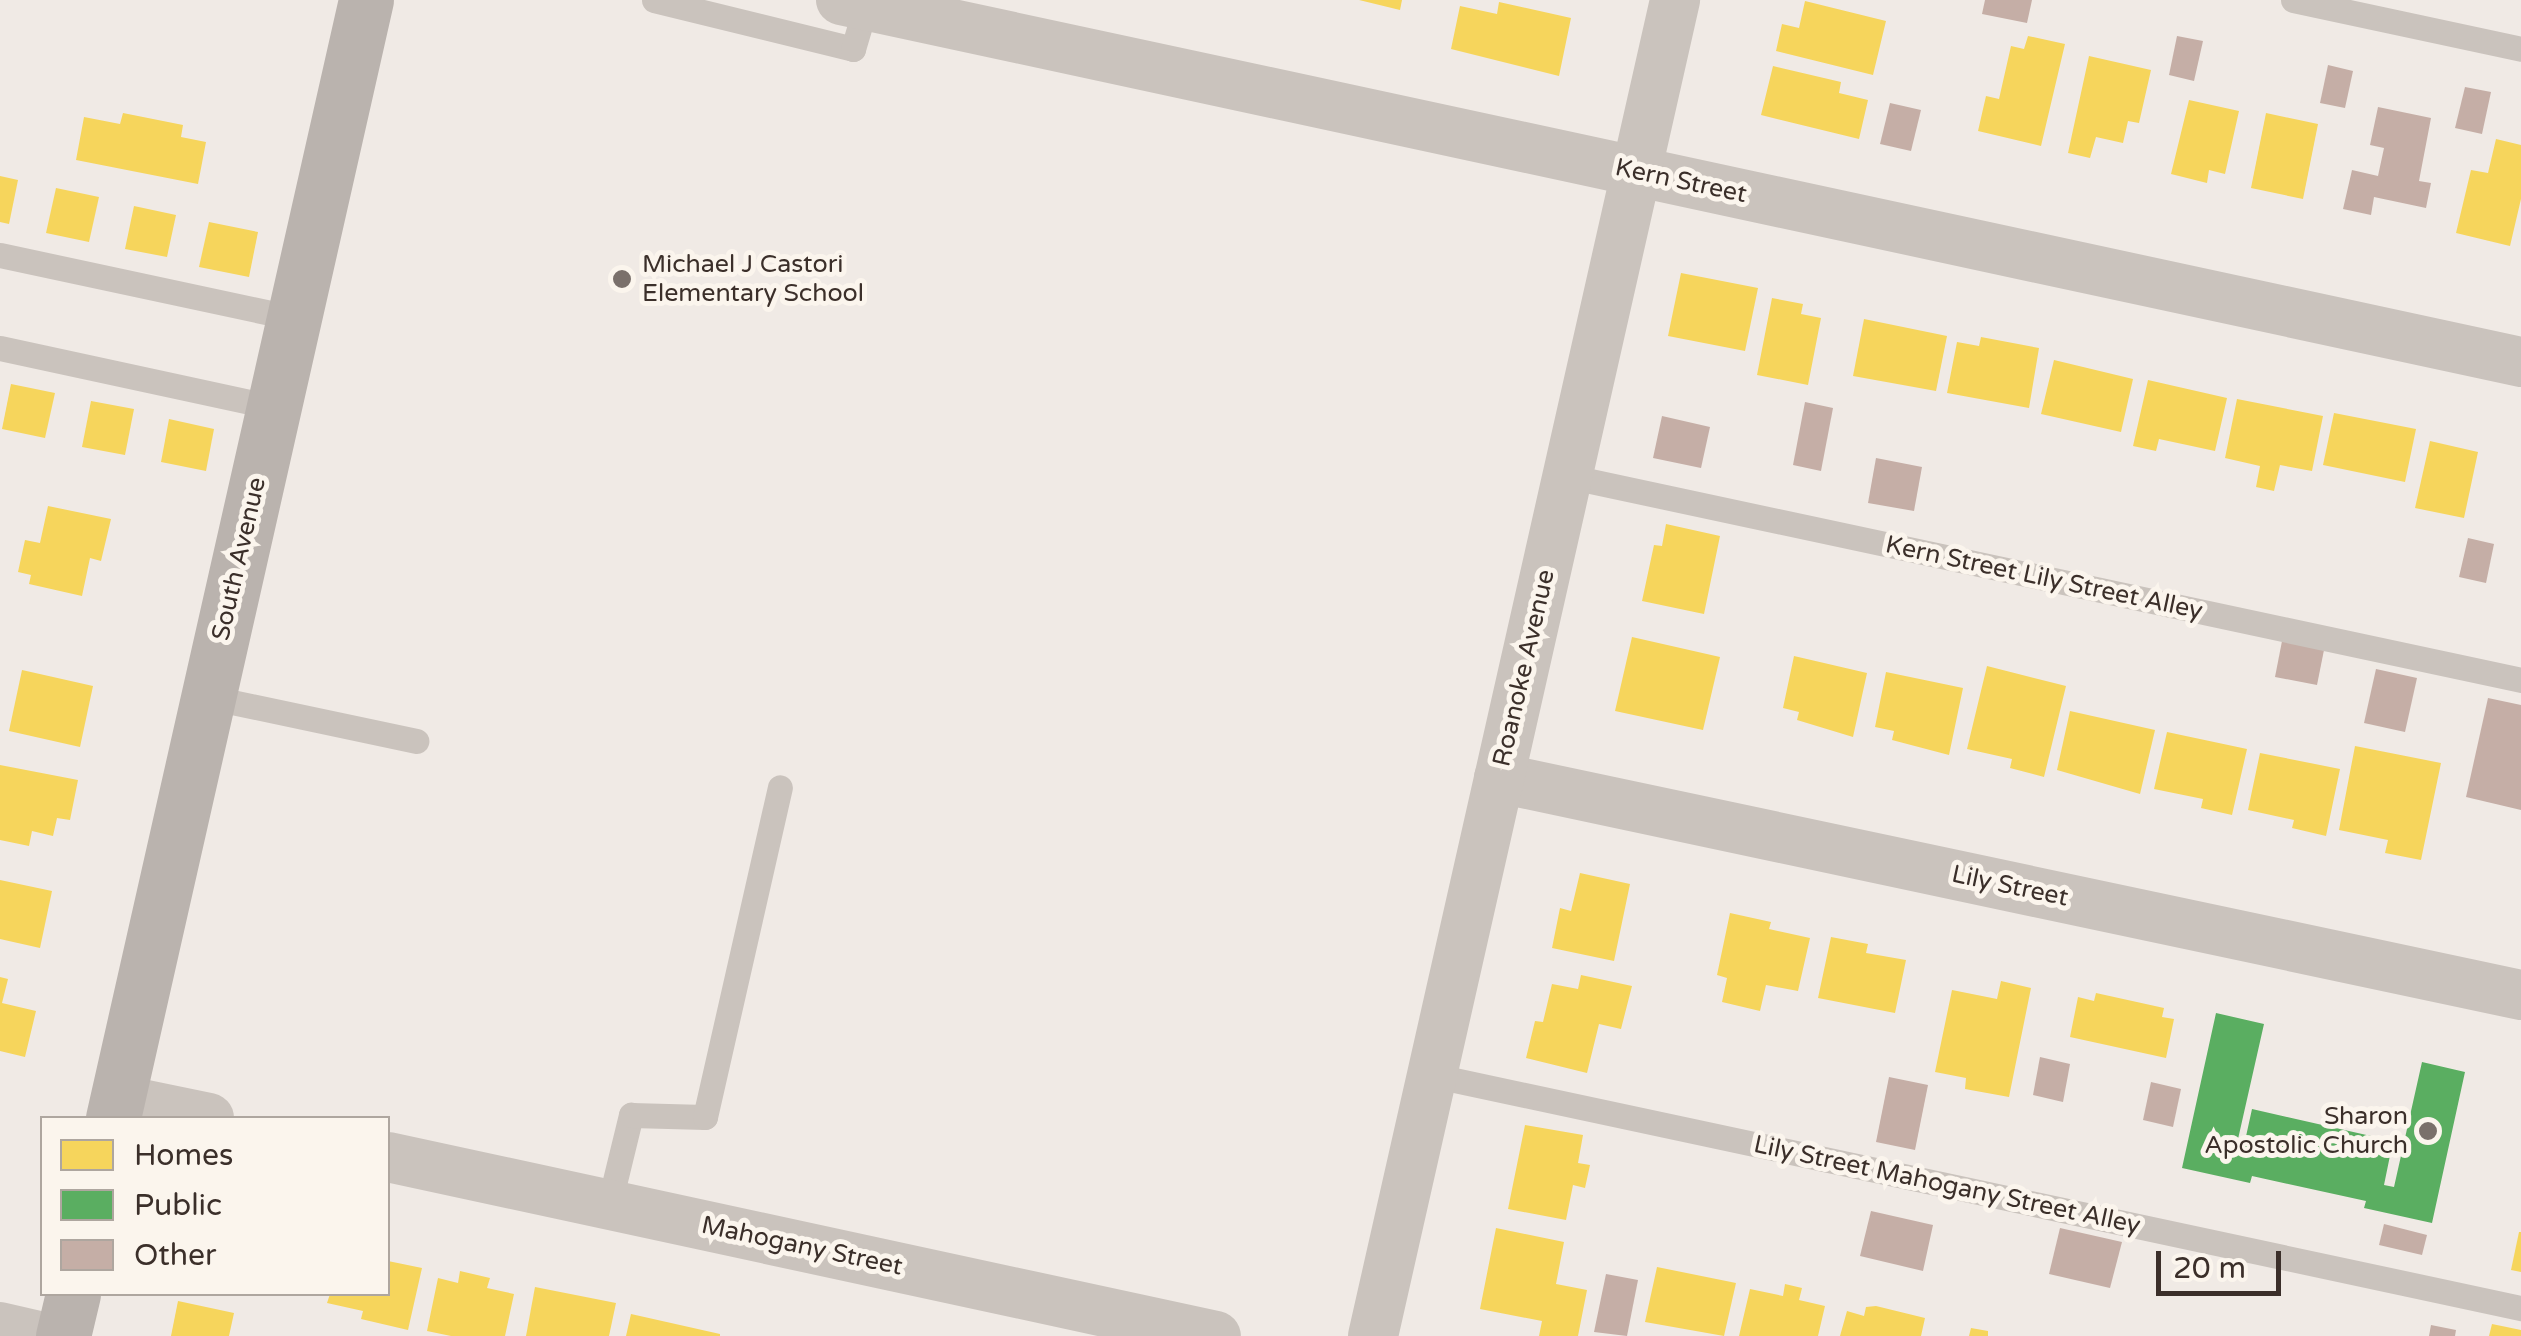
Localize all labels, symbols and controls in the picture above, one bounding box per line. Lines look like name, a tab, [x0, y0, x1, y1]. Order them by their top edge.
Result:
street label: Kern Street	[1613, 152, 1749, 210]
place label: Michael J Castori Elementary School	[642, 250, 864, 309]
marker: Michael J Castori Elementary School	[611, 268, 633, 290]
street label: South Avenue	[206, 474, 272, 644]
street label: Kern Street Lily Street Alley	[1883, 530, 2205, 626]
street label: Roanoke Avenue	[1487, 567, 1561, 769]
street label: Lily Street	[1949, 859, 2071, 913]
place label: Sharon Apostolic Church	[2204, 1102, 2408, 1161]
legend	[40, 1116, 390, 1296]
marker: Sharon Apostolic Church	[2417, 1120, 2439, 1142]
street label: Lily Street Mahogany Street Alley	[1751, 1129, 2143, 1241]
text: Homes	[134, 1137, 233, 1174]
text: Public	[134, 1187, 222, 1224]
street label: Mahogany Street	[699, 1210, 905, 1282]
scale bar	[2161, 1231, 2286, 1293]
text: Other	[134, 1237, 217, 1274]
text: 20 m	[2173, 1250, 2246, 1287]

